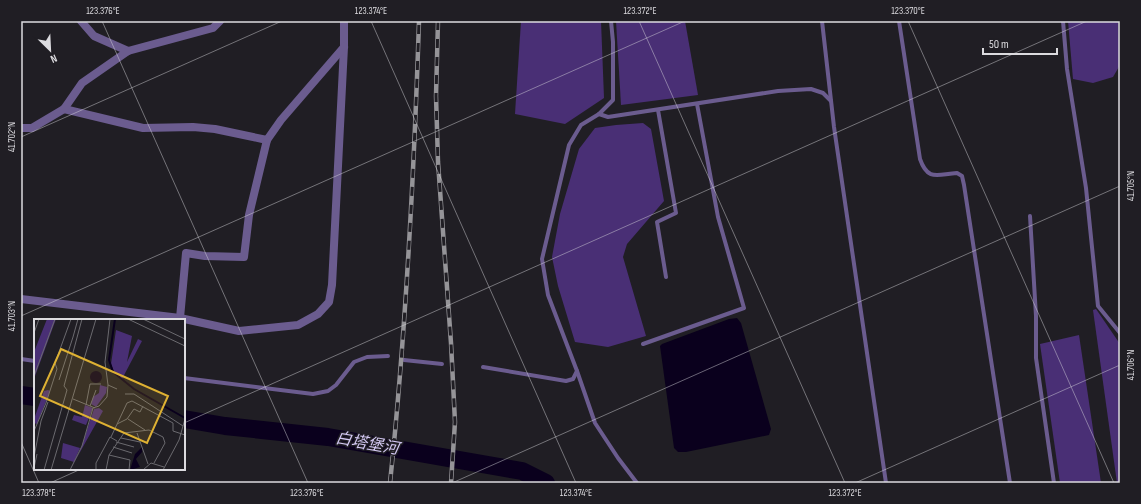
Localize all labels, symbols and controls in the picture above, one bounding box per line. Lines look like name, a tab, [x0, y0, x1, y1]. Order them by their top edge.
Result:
text: 123.376°E	[86, 5, 120, 17]
text: 123.374°E	[355, 5, 387, 17]
text: 123.372°E	[623, 5, 657, 17]
text: 123.370°E	[891, 5, 925, 17]
north arrow	[30, 30, 70, 70]
scale bar	[983, 30, 1057, 56]
text: 50 m	[989, 37, 1009, 52]
text: N	[48, 52, 59, 66]
text: 41.702°N	[6, 122, 18, 152]
text: 41.705°N	[1125, 171, 1137, 201]
text: 41.703°N	[6, 301, 18, 331]
inset map	[34, 319, 185, 470]
text: 41.706°N	[1125, 350, 1137, 380]
water label: 白塔堡河	[334, 429, 403, 459]
text: 123.378°E	[22, 487, 56, 499]
text: 123.376°E	[290, 487, 324, 499]
text: 123.374°E	[560, 487, 592, 499]
text: 123.372°E	[828, 487, 862, 499]

